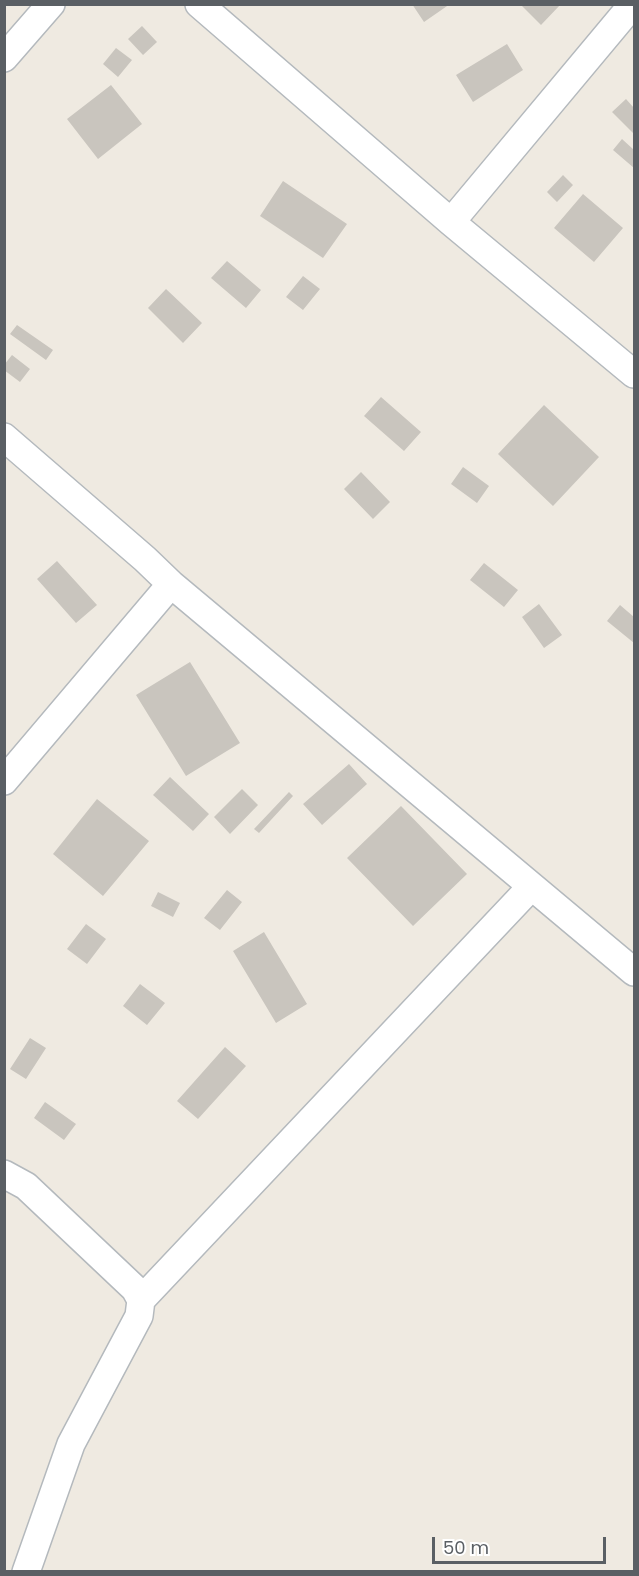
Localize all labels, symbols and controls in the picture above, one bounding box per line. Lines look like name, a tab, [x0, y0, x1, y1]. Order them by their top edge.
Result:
scale bar	[435, 1525, 609, 1563]
text: 50 m	[443, 1535, 489, 1560]

